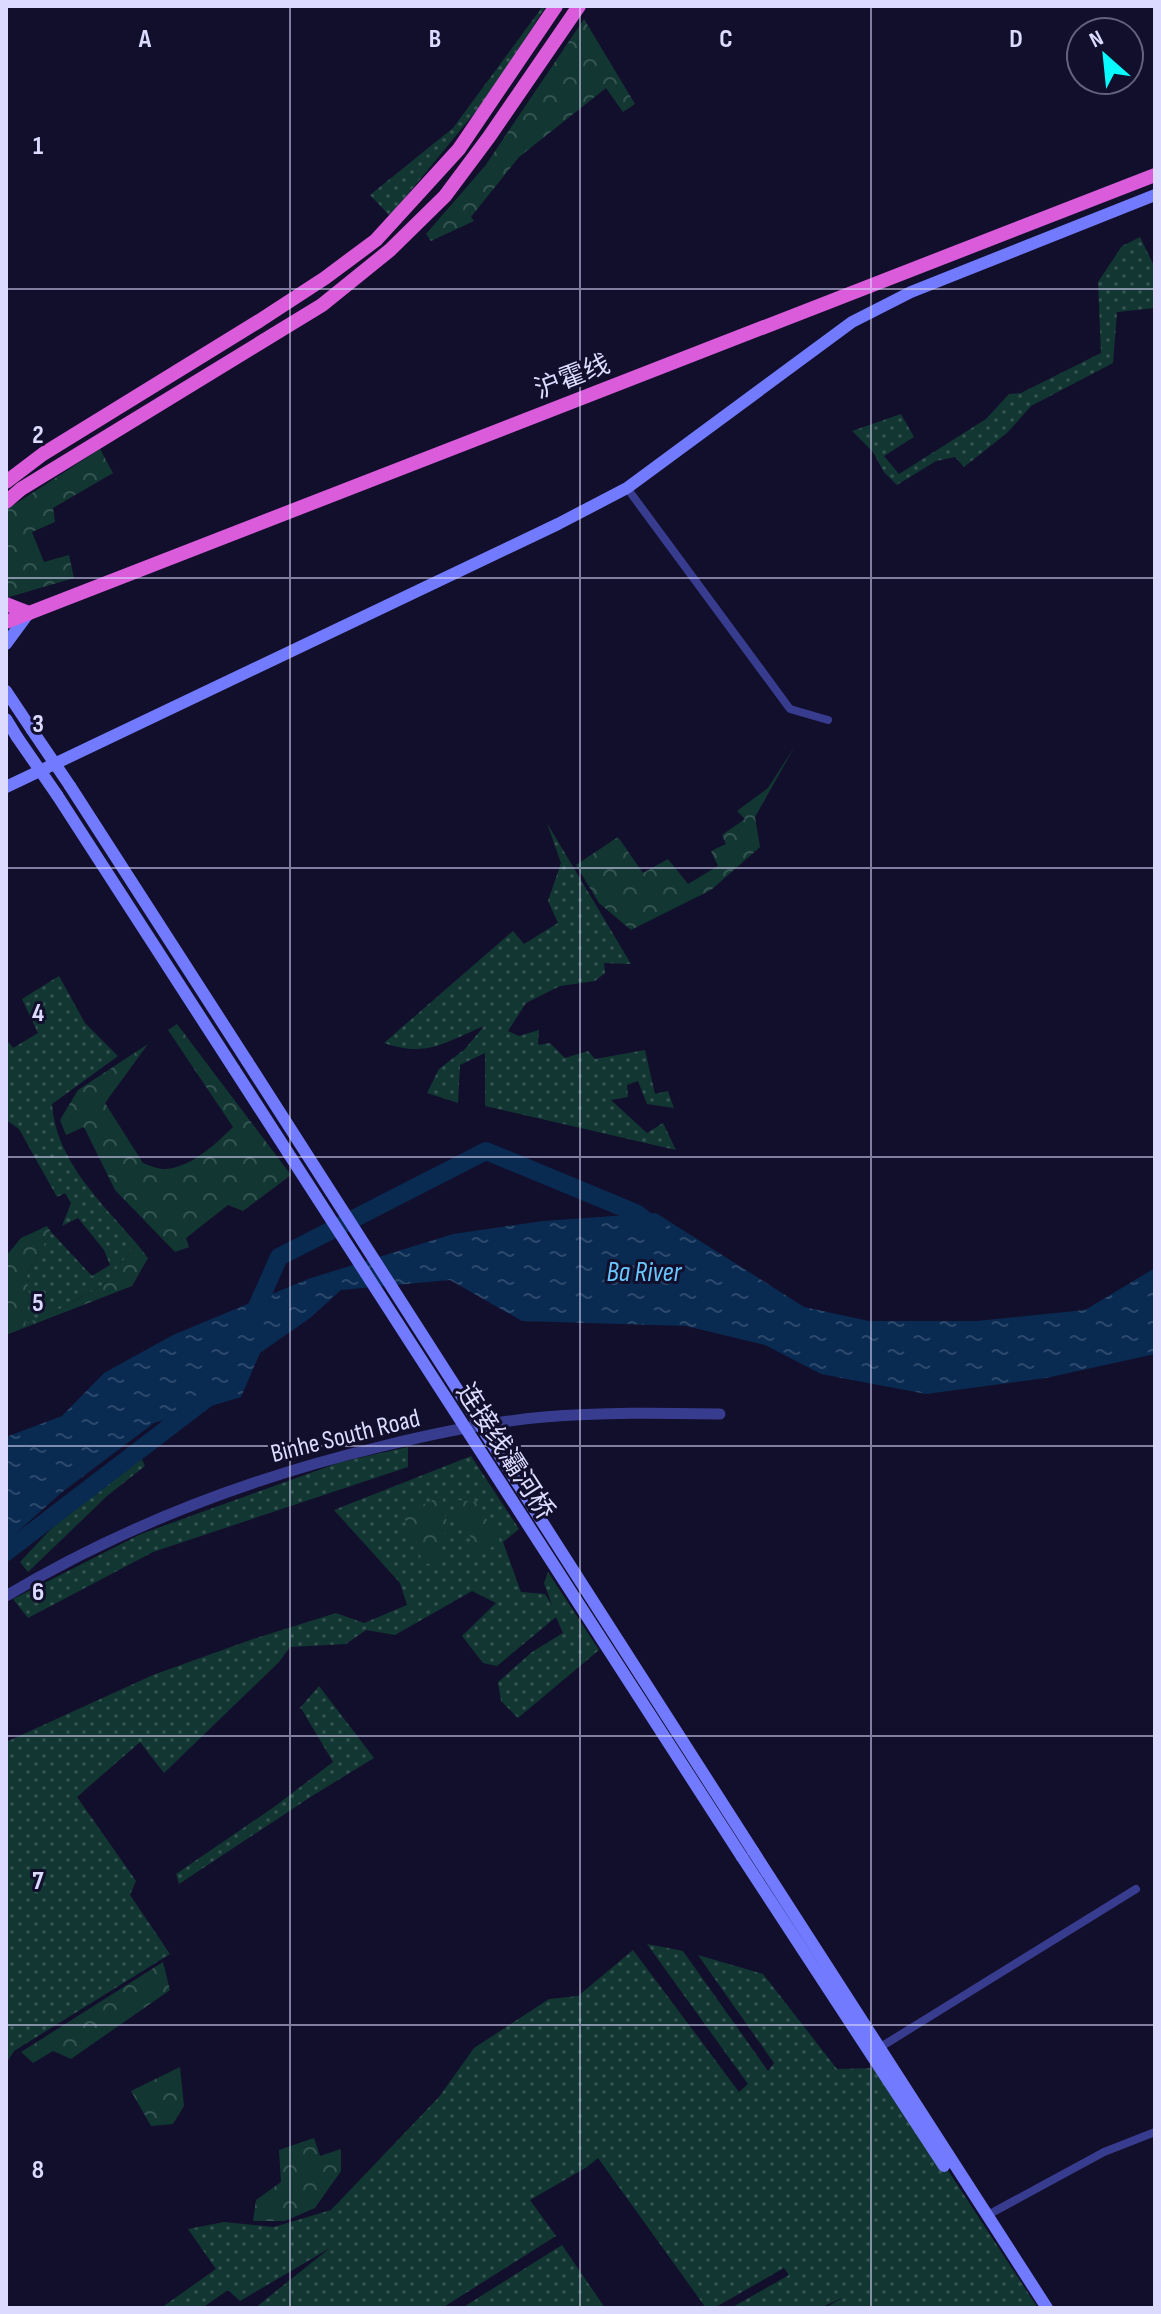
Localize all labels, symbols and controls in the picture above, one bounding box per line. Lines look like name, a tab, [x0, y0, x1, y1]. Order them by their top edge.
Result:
north arrow	[1065, 16, 1145, 96]
text: A	[138, 24, 152, 55]
text: B	[429, 24, 441, 55]
text: C	[719, 24, 733, 55]
text: D	[1009, 24, 1023, 55]
text: N	[1085, 25, 1108, 54]
text: 1	[33, 131, 43, 162]
street label: 沪霍线	[531, 349, 615, 406]
text: 2	[32, 420, 44, 451]
text: 3	[32, 709, 44, 740]
text: 4	[32, 998, 44, 1029]
water label: Ba River	[607, 1256, 683, 1289]
text: 5	[32, 1288, 44, 1319]
street label: 连接线灞河桥	[449, 1378, 560, 1526]
street label: Binhe South Road	[268, 1403, 423, 1470]
text: 6	[32, 1577, 44, 1608]
text: 7	[32, 1866, 44, 1897]
text: 8	[32, 2155, 44, 2186]

